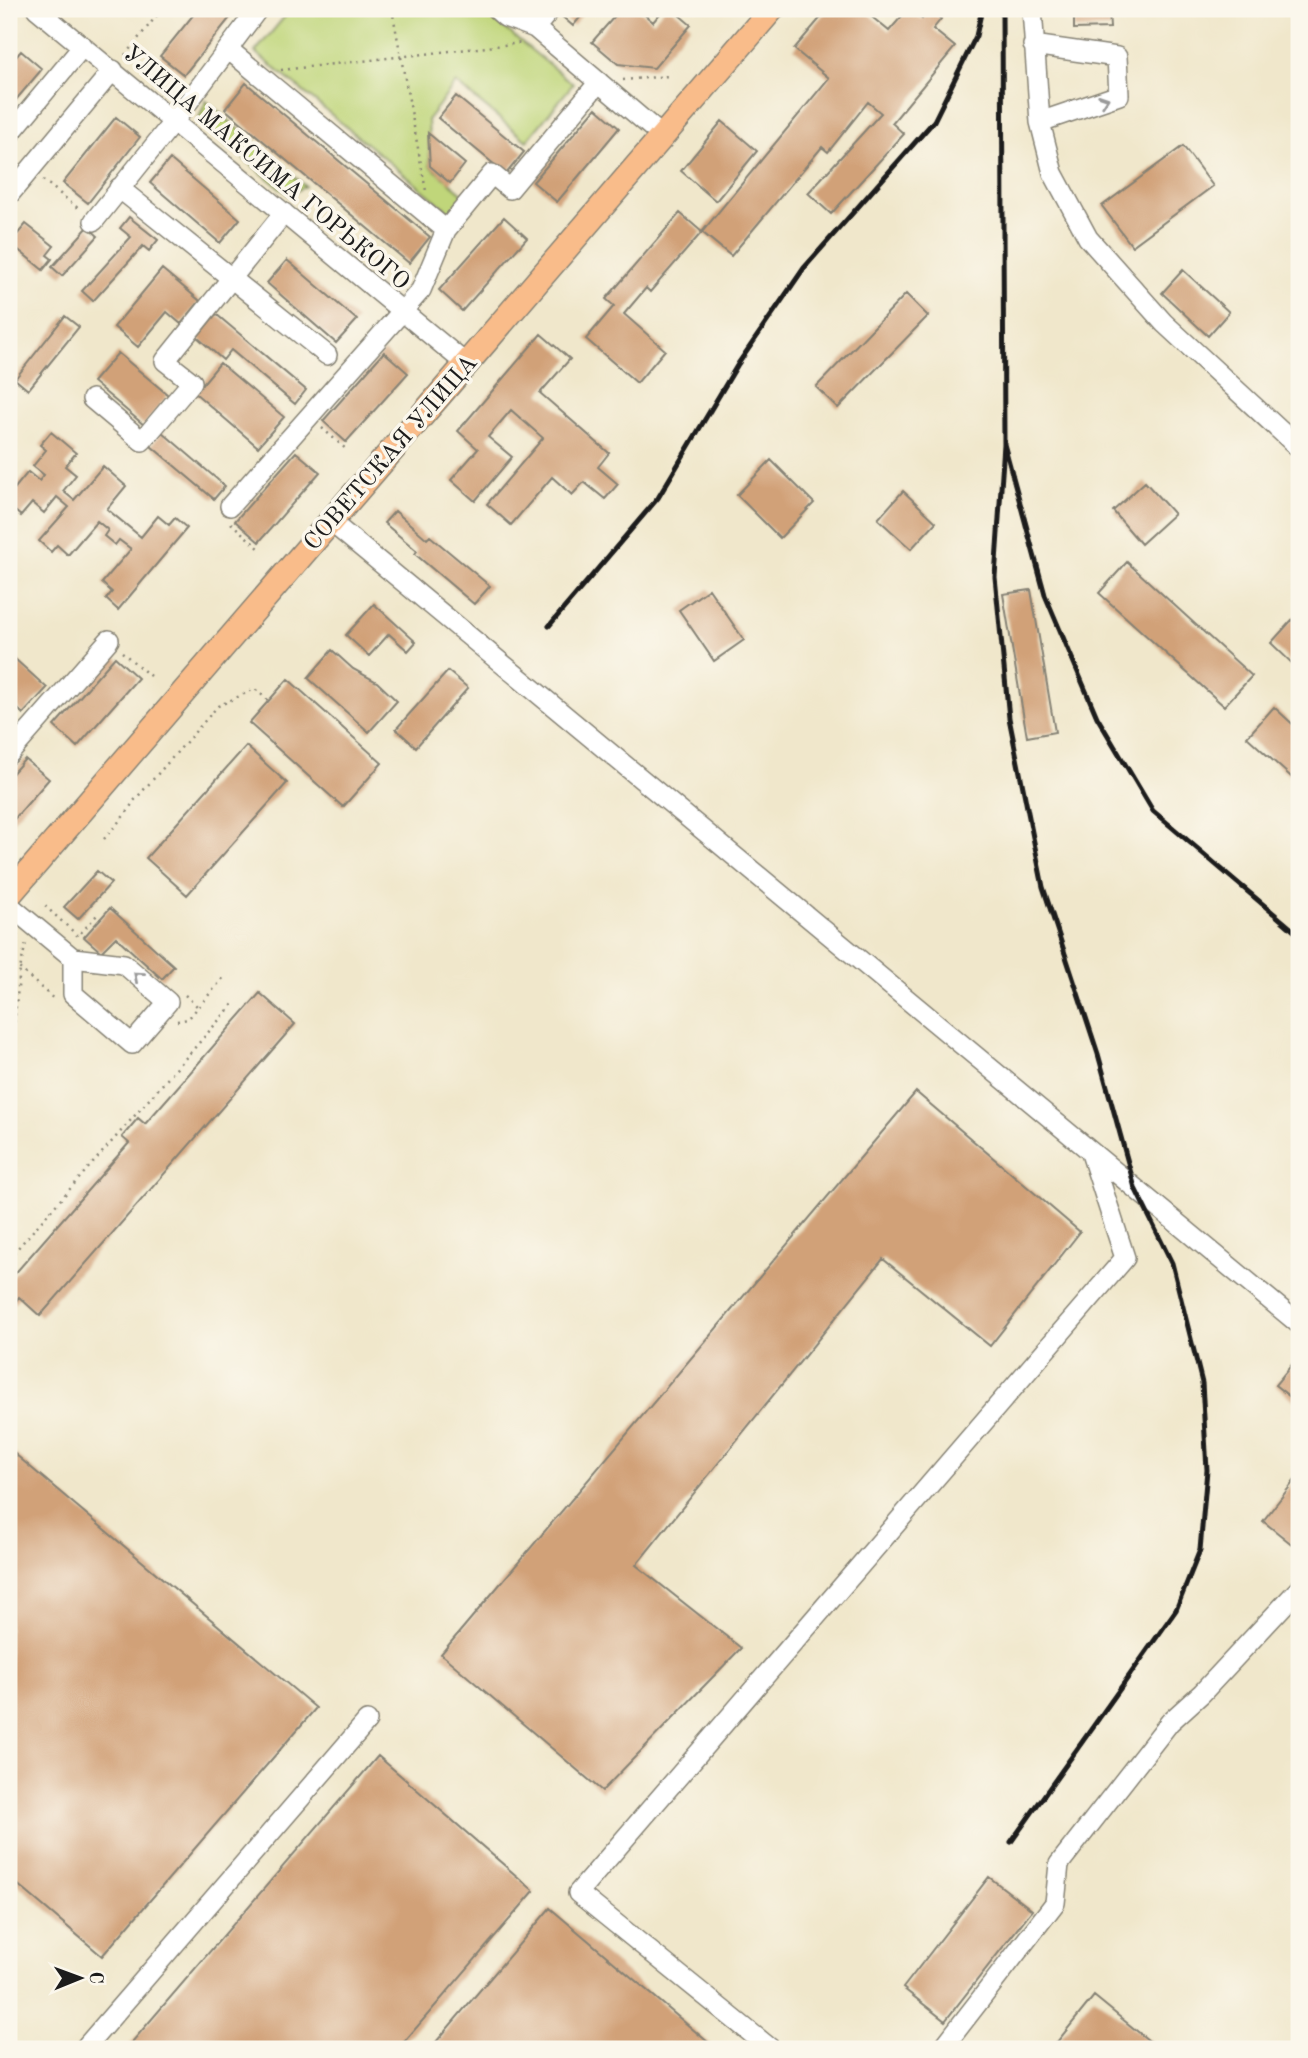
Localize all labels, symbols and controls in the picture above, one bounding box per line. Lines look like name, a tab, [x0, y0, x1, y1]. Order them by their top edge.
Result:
street label: УЛИЦА МАКСИМА ГОРЬКОГО	[118, 42, 414, 295]
one-way arrow	[1098, 94, 1110, 108]
street label: СОВЕТСКАЯ УЛИЦА	[300, 351, 483, 556]
one-way arrow	[133, 972, 146, 984]
north arrow	[46, 1942, 116, 2012]
text: С	[85, 1971, 104, 1984]

